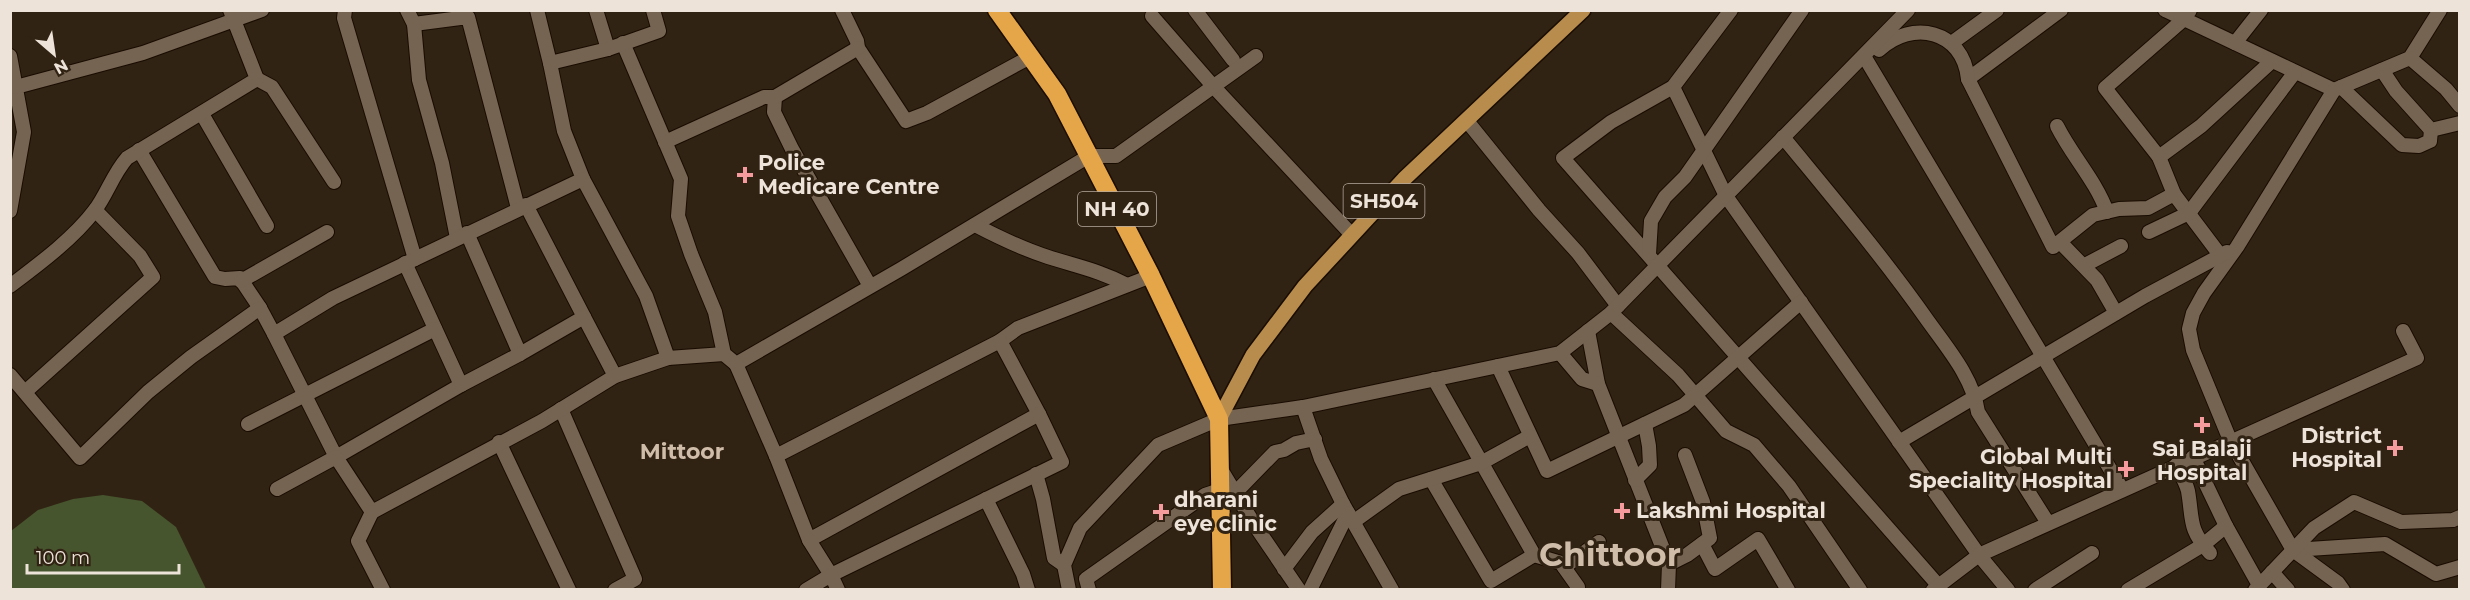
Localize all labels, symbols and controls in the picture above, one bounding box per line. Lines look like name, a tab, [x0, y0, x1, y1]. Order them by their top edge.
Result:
north arrow	[24, 24, 84, 84]
text: N	[51, 55, 71, 78]
place label: Police Medicare Centre	[758, 150, 939, 199]
marker: Police Medicare Centre	[736, 166, 754, 184]
road number: SH504	[1344, 184, 1424, 218]
road number: NH 40	[1078, 192, 1156, 226]
marker: Sai Balaji Hospital	[2193, 416, 2211, 434]
place label: District Hospital	[2291, 423, 2382, 472]
place label: Sai Balaji Hospital	[2152, 436, 2252, 485]
district label: Mittoor	[640, 438, 724, 465]
marker: District Hospital	[2386, 439, 2404, 457]
place label: Global Multi Speciality Hospital	[1909, 444, 2112, 493]
marker: Global Multi Speciality Hospital	[2117, 460, 2135, 478]
place label: dharani eye clinic	[1174, 487, 1277, 536]
place label: Lakshmi Hospital	[1636, 498, 1826, 523]
marker: Lakshmi Hospital	[1613, 502, 1631, 520]
marker: dharani eye clinic	[1152, 503, 1170, 521]
district label: Chittoor	[1539, 534, 1681, 574]
scale bar	[27, 537, 178, 575]
text: 100 m	[36, 547, 90, 569]

